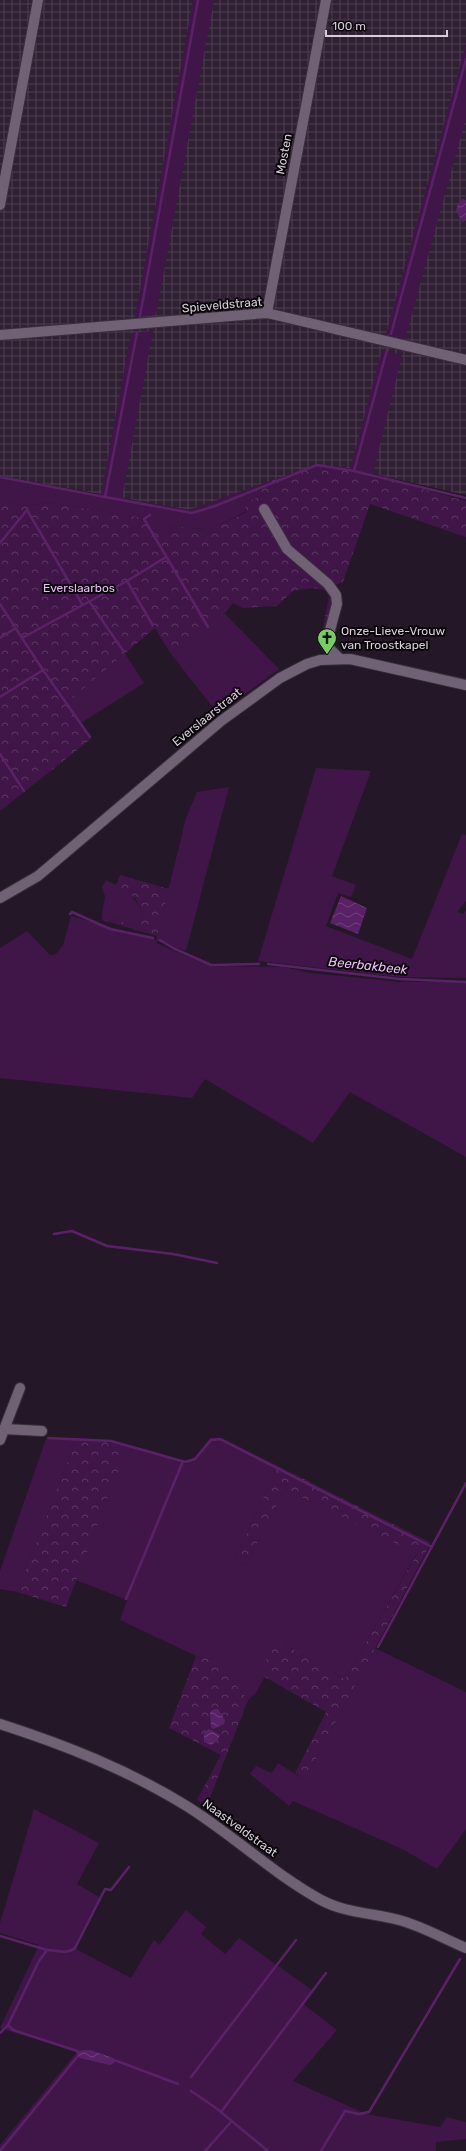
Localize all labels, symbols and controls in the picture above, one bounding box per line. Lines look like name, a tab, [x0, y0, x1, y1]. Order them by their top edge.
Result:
scale bar	[326, 12, 447, 38]
text: 100 m	[332, 19, 366, 33]
street label: Mosten	[273, 132, 295, 176]
street label: Spieveldstraat	[181, 294, 263, 315]
park label: Everslaarbos	[43, 581, 115, 595]
place label: Onze-Lieve-Vrouw van Troostkapel	[341, 624, 445, 652]
church icon: Onze-Lieve-Vrouw van Troostkapel	[316, 627, 338, 655]
street label: Everslaarstraat	[170, 685, 245, 749]
water label: Beerbakbeek	[328, 954, 408, 977]
street label: Naastveldstraat	[200, 1796, 280, 1860]

